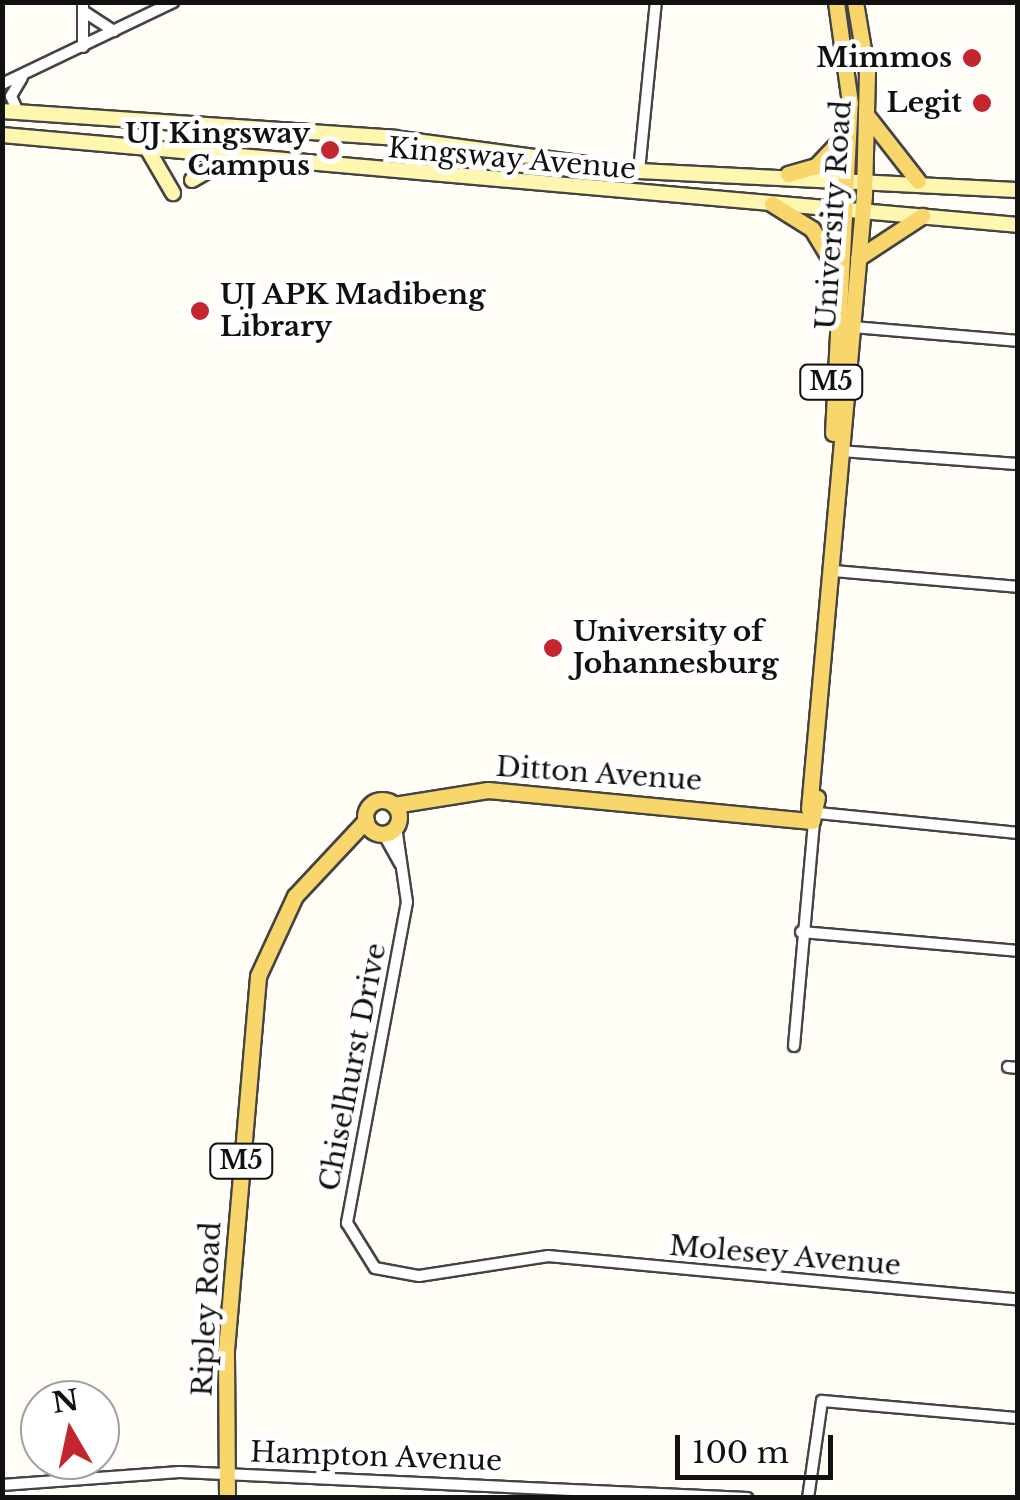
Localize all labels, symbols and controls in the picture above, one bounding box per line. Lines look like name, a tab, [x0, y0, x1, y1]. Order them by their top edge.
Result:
place label: Mimmos	[816, 41, 952, 75]
marker: Mimmos	[961, 47, 983, 69]
place label: Legit	[887, 86, 962, 120]
marker: Legit	[971, 92, 993, 114]
street label: University Road	[809, 99, 859, 331]
place label: UJ Kingsway Campus	[125, 117, 310, 183]
street label: Kingsway Avenue	[386, 131, 638, 187]
marker: UJ Kingsway Campus	[319, 139, 341, 161]
place label: UJ APK Madibeng Library	[220, 278, 487, 344]
marker: UJ APK Madibeng Library	[189, 300, 211, 322]
road number: M5	[798, 362, 864, 402]
place label: University of Johannesburg	[573, 615, 778, 681]
marker: University of Johannesburg	[542, 637, 564, 659]
street label: Ditton Avenue	[494, 750, 704, 798]
street label: Chiselhurst Drive	[312, 940, 394, 1194]
road number: M5	[208, 1141, 274, 1181]
street label: Ripley Road	[186, 1220, 228, 1398]
street label: Molesey Avenue	[667, 1229, 903, 1283]
north arrow	[20, 1380, 120, 1480]
text: N	[50, 1383, 81, 1421]
scale bar	[680, 1415, 838, 1477]
text: 100 m	[692, 1434, 789, 1471]
street label: Hampton Avenue	[249, 1436, 503, 1478]

